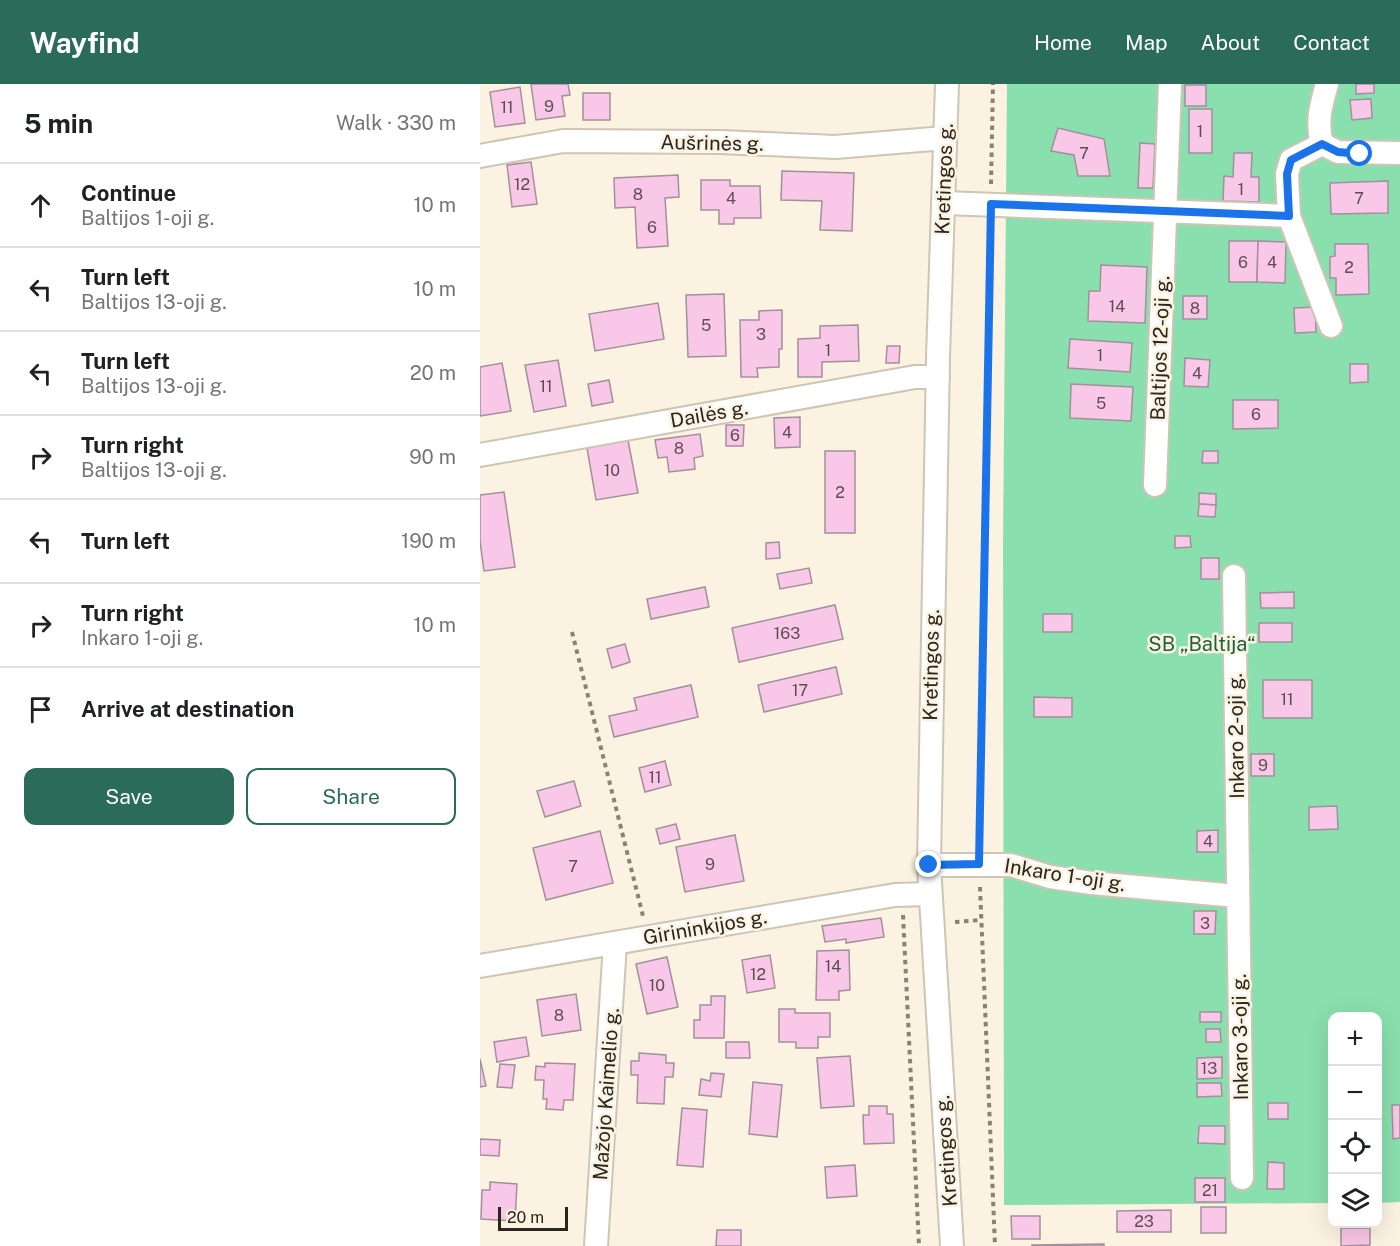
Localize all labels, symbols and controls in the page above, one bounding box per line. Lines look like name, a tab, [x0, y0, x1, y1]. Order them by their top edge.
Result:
text: Wayfind	[30, 26, 140, 59]
text: Home	[1034, 30, 1092, 55]
text: Map	[1125, 30, 1168, 55]
text: About	[1201, 30, 1260, 55]
text: Contact	[1293, 30, 1370, 55]
house number: 9	[544, 97, 554, 116]
house number: 11	[500, 98, 514, 117]
text: 5 min	[24, 108, 93, 139]
text: Walk · 330 m	[336, 111, 456, 135]
house number: 1	[1197, 122, 1203, 141]
street label: Kretingos g.	[930, 123, 958, 235]
street label: Aušrinės g.	[660, 130, 764, 156]
route start	[1346, 140, 1372, 166]
house number: 7	[1079, 144, 1089, 163]
house number: 12	[514, 175, 530, 194]
text: Continue	[81, 180, 176, 206]
house number: 1	[1238, 180, 1244, 199]
house number: 8	[633, 185, 643, 204]
icon: ahead	[24, 189, 57, 222]
house number: 4	[726, 189, 736, 208]
house number: 7	[1354, 189, 1364, 208]
text: 10 m	[413, 193, 456, 217]
text: Baltijos 1-oji g.	[81, 206, 214, 230]
house number: 6	[647, 218, 657, 237]
house number: 6	[1238, 253, 1248, 272]
house number: 4	[1267, 253, 1277, 272]
house number: 2	[1344, 258, 1354, 277]
text: Turn left	[81, 264, 170, 290]
icon: left	[24, 273, 57, 306]
street label: Baltijos 12-oji g.	[1145, 275, 1175, 421]
text: 10 m	[413, 277, 456, 301]
text: Baltijos 13-oji g.	[81, 290, 227, 314]
house number: 14	[1109, 297, 1125, 316]
house number: 8	[1190, 299, 1200, 318]
house number: 5	[701, 316, 711, 335]
house number: 3	[756, 325, 766, 344]
house number: 1	[825, 341, 831, 360]
house number: 1	[1097, 346, 1103, 365]
text: Turn left	[81, 348, 170, 374]
icon: left	[24, 357, 57, 390]
text: 20 m	[410, 361, 456, 385]
house number: 4	[1192, 364, 1202, 383]
text: Baltijos 13-oji g.	[81, 374, 227, 398]
house number: 11	[539, 377, 553, 396]
house number: 5	[1096, 394, 1106, 413]
street label: Dailės g.	[668, 395, 750, 433]
house number: 6	[1251, 405, 1261, 424]
house number: 4	[782, 423, 792, 442]
house number: 6	[730, 426, 740, 445]
text: Turn right	[81, 432, 184, 458]
house number: 8	[674, 439, 684, 458]
icon: right	[24, 441, 57, 474]
text: 90 m	[409, 445, 456, 469]
text: Baltijos 13-oji g.	[81, 458, 227, 482]
house number: 10	[604, 461, 620, 480]
house number: 2	[835, 483, 845, 502]
icon: left	[24, 525, 57, 558]
text: Turn left	[81, 528, 170, 554]
text: 190 m	[401, 529, 456, 553]
text: Turn right	[81, 600, 184, 626]
icon: right	[24, 609, 57, 642]
street label: Kretingos g.	[918, 609, 944, 721]
text: 10 m	[413, 613, 456, 637]
house number: 163	[774, 624, 800, 643]
text: Inkaro 1-oji g.	[81, 626, 203, 650]
park label: SB „Baltija“	[1148, 632, 1256, 656]
street label: Inkaro 2-oji g.	[1223, 673, 1249, 799]
house number: 17	[792, 681, 808, 700]
house number: 11	[1280, 690, 1294, 709]
icon: arrive	[24, 693, 57, 726]
text: Arrive at destination	[81, 696, 294, 722]
house number: 9	[1258, 756, 1268, 775]
button: Save	[24, 768, 234, 825]
button: Share	[246, 768, 456, 825]
house number: 11	[648, 768, 662, 787]
house number: 4	[1203, 832, 1213, 851]
route end	[915, 851, 941, 877]
street label: Inkaro 1-oji g.	[1003, 854, 1127, 896]
house number: 9	[705, 855, 715, 874]
house number: 7	[568, 857, 578, 876]
street label: Girininkijos g.	[641, 904, 769, 950]
house number: 3	[1200, 914, 1210, 933]
house number: 14	[825, 957, 841, 976]
house number: 12	[750, 965, 766, 984]
street label: Inkaro 3-oji g.	[1227, 973, 1253, 1101]
house number: 10	[649, 976, 665, 995]
house number: 8	[554, 1006, 564, 1025]
street label: Mažojo Kaimelio g.	[588, 1007, 624, 1181]
map controls	[1328, 1012, 1382, 1228]
button: +	[1328, 1012, 1382, 1066]
house number: 13	[1201, 1059, 1217, 1078]
button: −	[1328, 1066, 1382, 1120]
street label: Kretingos g.	[930, 1094, 962, 1208]
button: locate	[1328, 1120, 1382, 1174]
button: layers	[1328, 1174, 1382, 1228]
house number: 21	[1202, 1181, 1218, 1200]
scale bar	[498, 1204, 568, 1232]
text: 20 m	[507, 1208, 544, 1227]
house number: 23	[1134, 1212, 1154, 1231]

